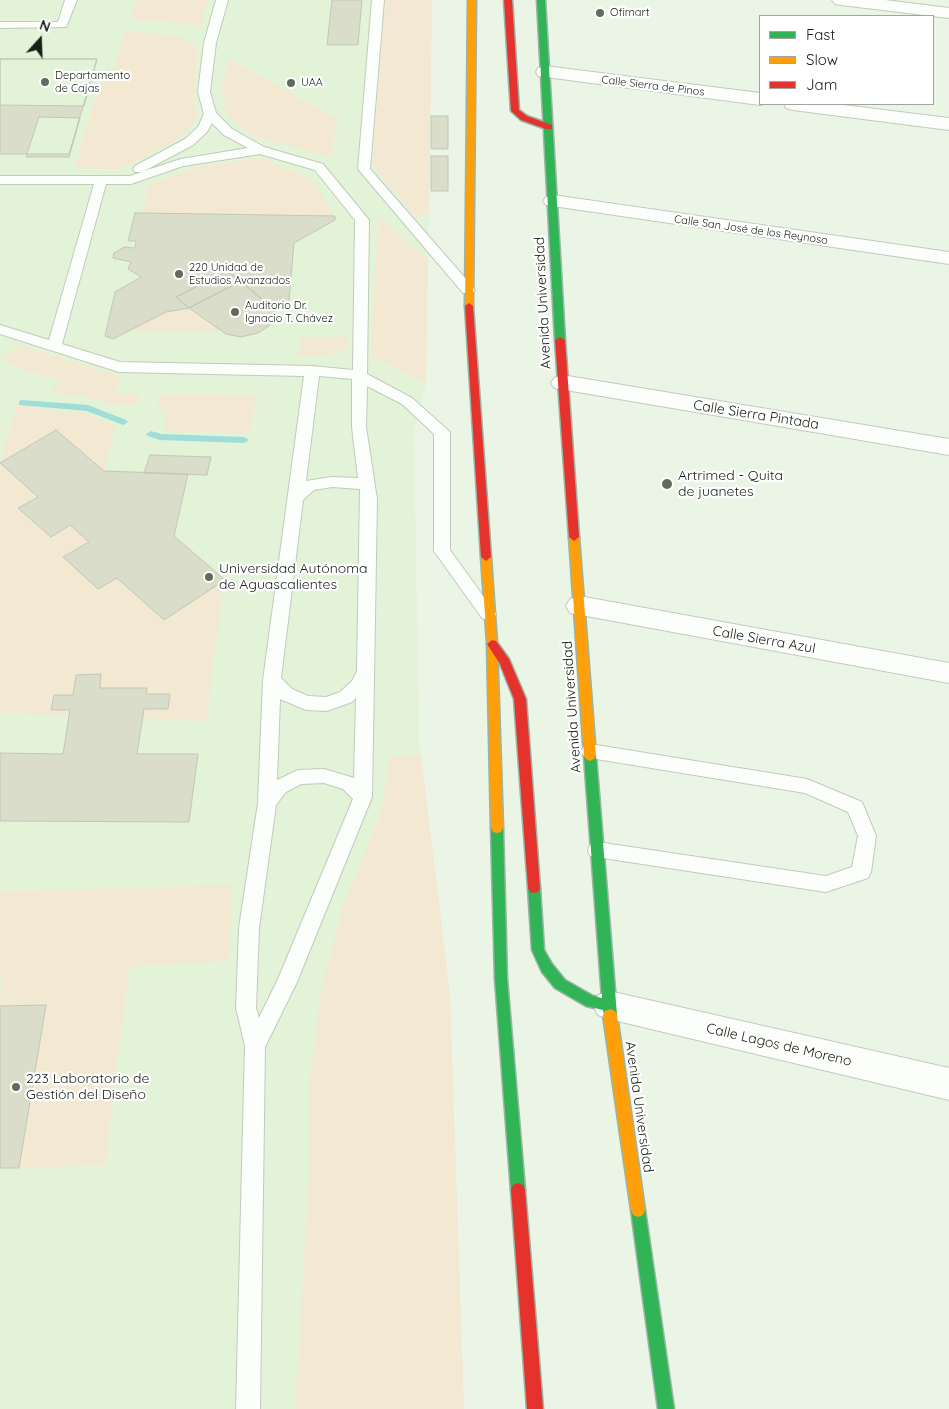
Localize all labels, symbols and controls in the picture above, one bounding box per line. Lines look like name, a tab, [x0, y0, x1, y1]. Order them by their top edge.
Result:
place label: Ofimart	[610, 6, 649, 20]
marker: Ofimart	[594, 7, 606, 19]
north arrow	[15, 15, 65, 65]
legend	[759, 15, 934, 105]
text: N	[37, 16, 53, 36]
text: Fast	[806, 25, 835, 44]
text: Slow	[806, 50, 838, 69]
place label: Departamento de Cajas	[55, 69, 130, 95]
street label: Calle Sierra de Pinos	[601, 73, 705, 99]
text: Jam	[806, 75, 837, 94]
marker: Departamento de Cajas	[39, 76, 51, 88]
place label: UAA	[301, 76, 323, 90]
marker: UAA	[285, 77, 297, 89]
street label: Calle San José de los Reynoso	[673, 213, 829, 247]
street label: Avenida Universidad	[531, 236, 555, 370]
place label: 220 Unidad de Estudios Avanzados	[189, 261, 290, 287]
marker: 220 Unidad de Estudios Avanzados	[173, 268, 185, 280]
place label: Auditorio Dr. Ignacio T. Chávez	[245, 299, 333, 325]
marker: Auditorio Dr. Ignacio T. Chávez	[229, 306, 241, 318]
street label: Calle Sierra Pintada	[692, 397, 820, 433]
place label: Artrimed - Quita de juanetes	[678, 468, 783, 501]
marker: Artrimed - Quita de juanetes	[660, 477, 674, 491]
place label: Universidad Autónoma de Aguascalientes	[219, 561, 367, 594]
marker: Universidad Autónoma de Aguascalientes	[203, 571, 215, 583]
street label: Calle Sierra Azul	[711, 623, 817, 657]
street label: Avenida Universidad	[559, 640, 585, 774]
street label: Calle Lagos de Moreno	[705, 1020, 853, 1070]
street label: Avenida Universidad	[621, 1040, 657, 1174]
place label: 223 Laboratorio de Gestión del Diseño	[26, 1071, 149, 1104]
marker: 223 Laboratorio de Gestión del Diseño	[10, 1081, 22, 1093]

